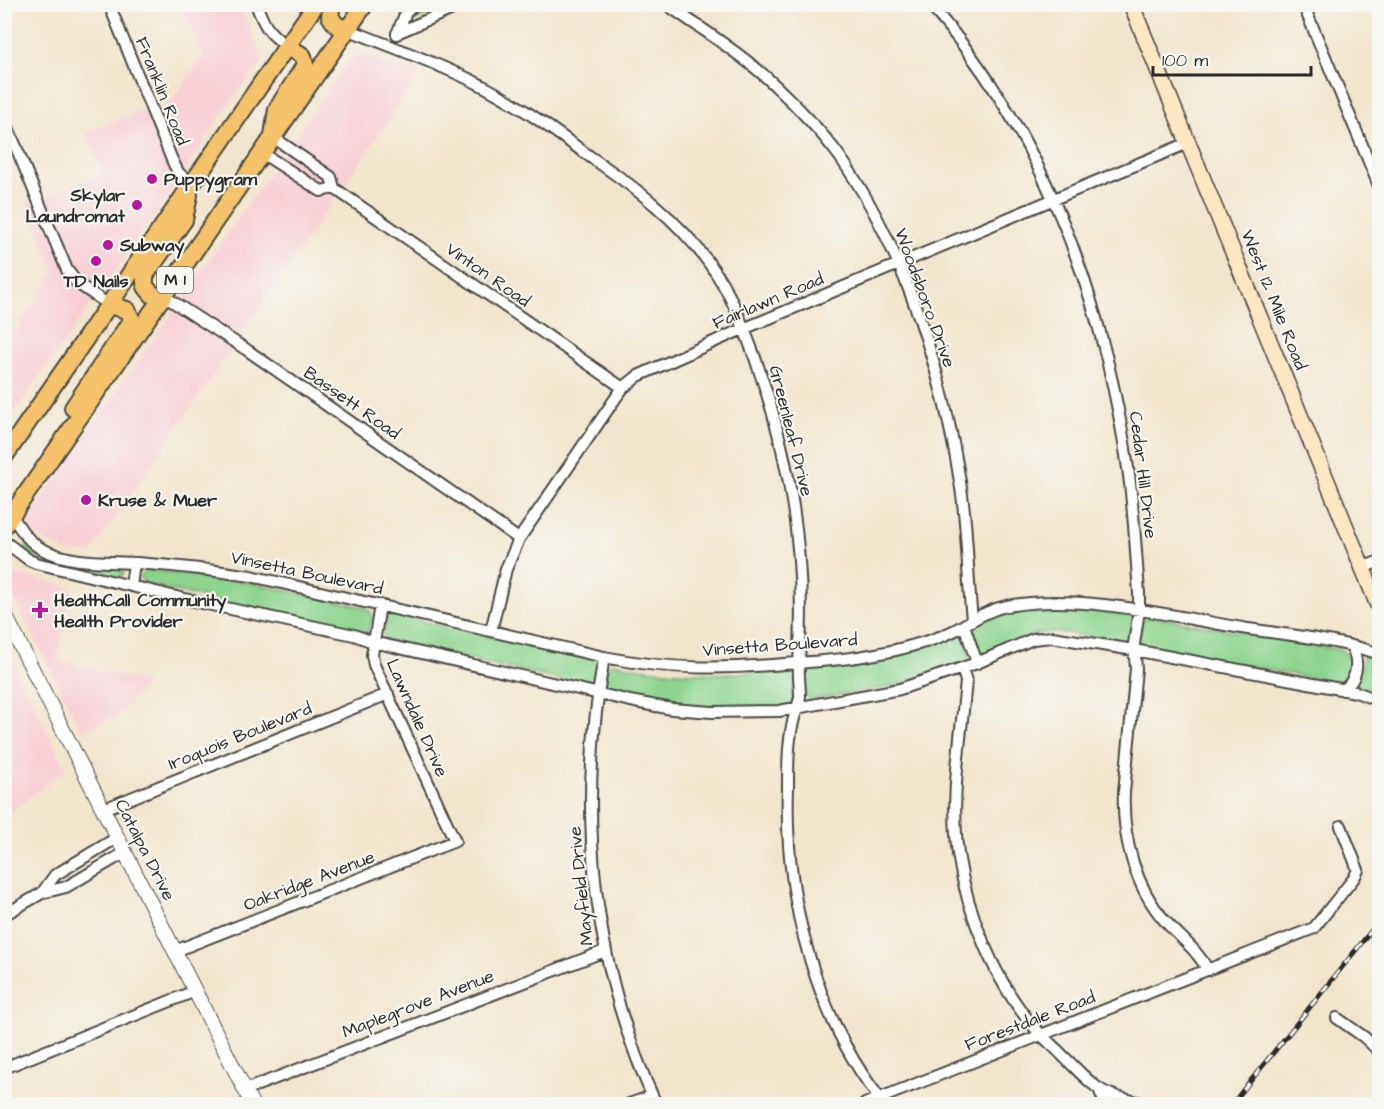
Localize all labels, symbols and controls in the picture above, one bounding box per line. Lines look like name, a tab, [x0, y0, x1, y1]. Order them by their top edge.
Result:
street label: Franklin Road	[129, 33, 195, 149]
scale bar	[1153, 39, 1310, 77]
text: 100 m	[1162, 48, 1208, 73]
place label: Puppygram	[164, 167, 258, 193]
marker: Puppygram	[145, 172, 159, 186]
place label: Skylar Laundromat	[26, 183, 126, 229]
marker: Skylar Laundromat	[130, 198, 144, 212]
street label: Woodsboro Drive	[888, 225, 962, 371]
street label: West 12 Mile Road	[1235, 226, 1313, 374]
place label: Subway	[119, 233, 185, 259]
street label: Vinton Road	[441, 237, 535, 313]
marker: Subway	[101, 238, 115, 252]
marker: TD Nails	[89, 254, 103, 268]
street label: Fairlawn Road	[709, 266, 827, 336]
road number: M 1	[157, 267, 193, 293]
place label: TD Nails	[62, 269, 129, 294]
street label: Bassett Road	[299, 360, 405, 446]
street label: Greenleaf Drive	[763, 363, 819, 499]
street label: Cedar Hill Drive	[1123, 410, 1163, 540]
place label: Kruse & Muer	[98, 488, 217, 513]
marker: Kruse & Muer	[79, 493, 93, 507]
street label: Vinsetta Boulevard	[229, 545, 385, 601]
place label: HealthCall Community Health Provider	[54, 588, 227, 634]
marker: HealthCall Community Health Provider	[31, 601, 49, 619]
street label: Vinsetta Boulevard	[702, 627, 858, 663]
street label: Lawndale Drive	[380, 655, 454, 781]
street label: Iroquois Boulevard	[165, 696, 315, 776]
street label: Catalpa Drive	[109, 795, 181, 905]
street label: Mayfield Drive	[562, 825, 601, 947]
street label: Oakridge Avenue	[240, 844, 379, 918]
street label: Maplegrove Avenue	[338, 963, 498, 1045]
street label: Forestdale Road	[961, 985, 1099, 1057]

